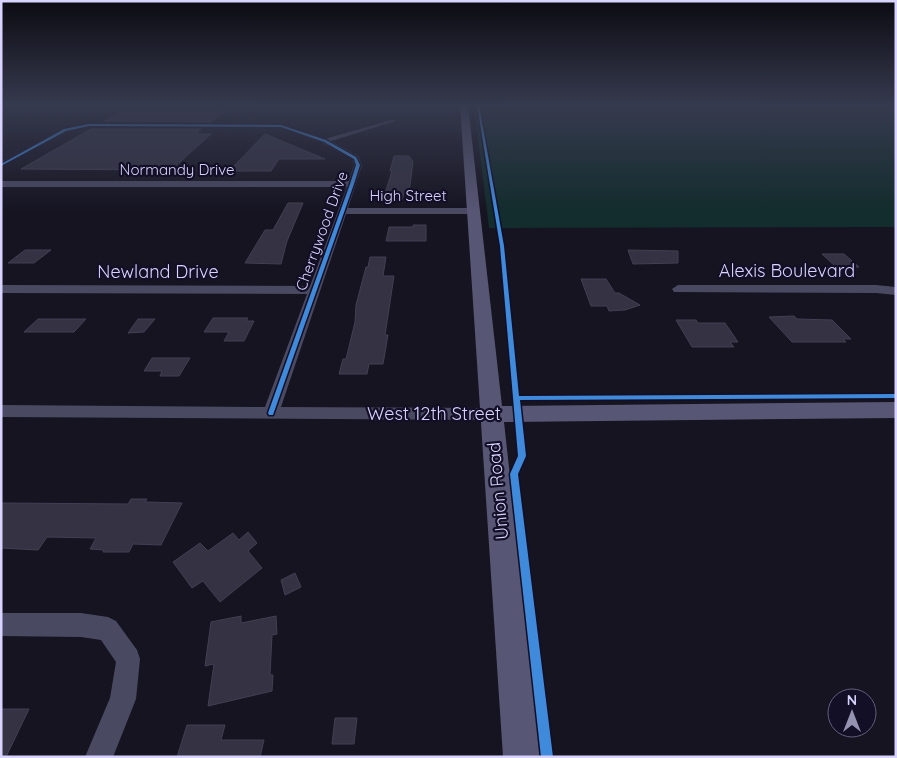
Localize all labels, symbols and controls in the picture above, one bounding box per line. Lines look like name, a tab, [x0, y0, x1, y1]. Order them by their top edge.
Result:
street label: Normandy Drive	[119, 160, 235, 179]
street label: Cherrywood Drive	[291, 169, 352, 293]
street label: High Street	[370, 186, 446, 205]
street label: Alexis Boulevard	[719, 259, 855, 282]
street label: Newland Drive	[97, 260, 219, 283]
street label: West 12th Street	[367, 402, 501, 425]
street label: Union Road	[482, 441, 513, 541]
north arrow	[827, 688, 877, 738]
text: N	[847, 691, 857, 709]

